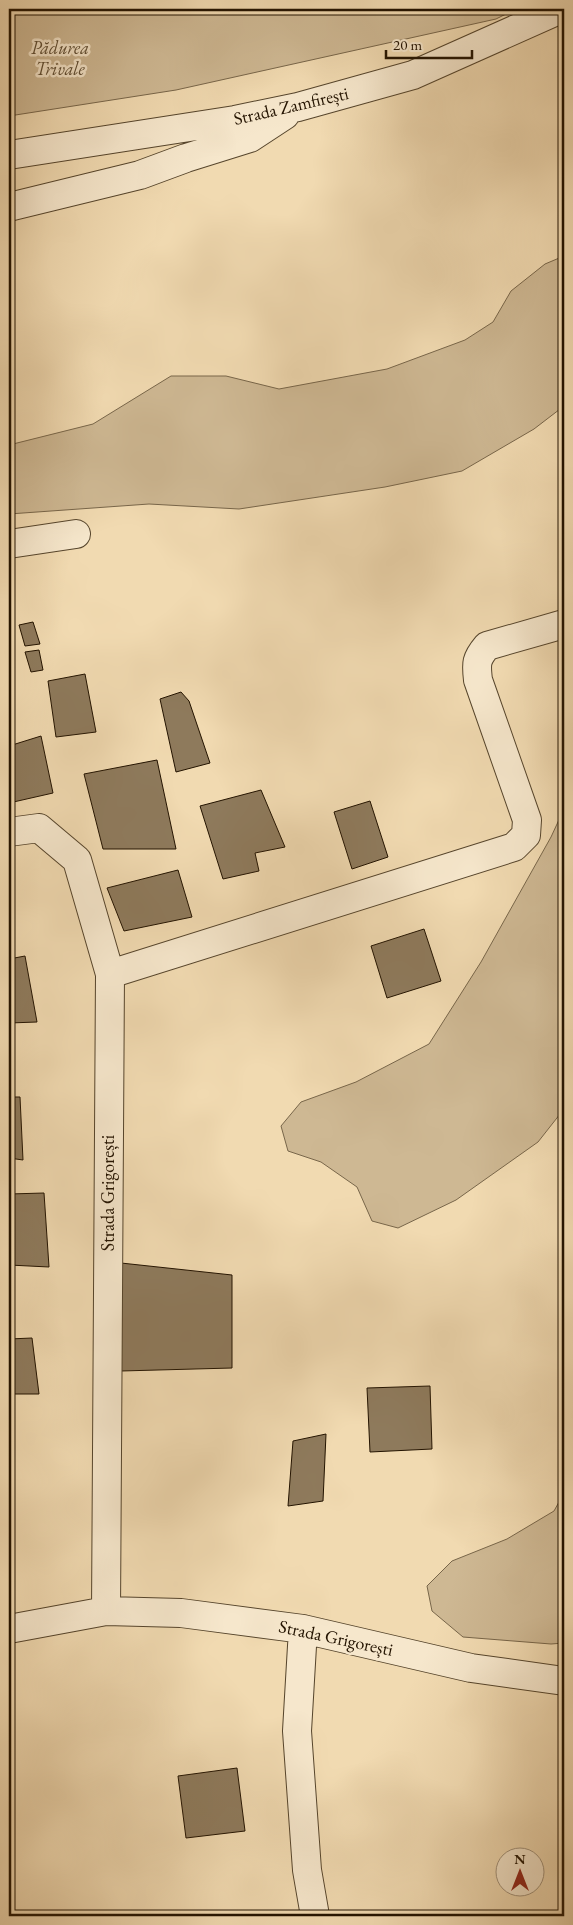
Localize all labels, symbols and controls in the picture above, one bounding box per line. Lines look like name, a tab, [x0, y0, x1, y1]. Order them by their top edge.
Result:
scale bar	[386, 28, 472, 60]
text: 20 m	[393, 35, 422, 54]
park label: Pădurea Trivale	[31, 36, 89, 80]
street label: Strada Zamfirești	[231, 81, 351, 130]
street label: Strada Grigorești	[96, 1134, 119, 1251]
street label: Strada Grigorești	[277, 1614, 396, 1661]
north arrow	[496, 1848, 546, 1898]
text: N	[514, 1850, 526, 1868]

